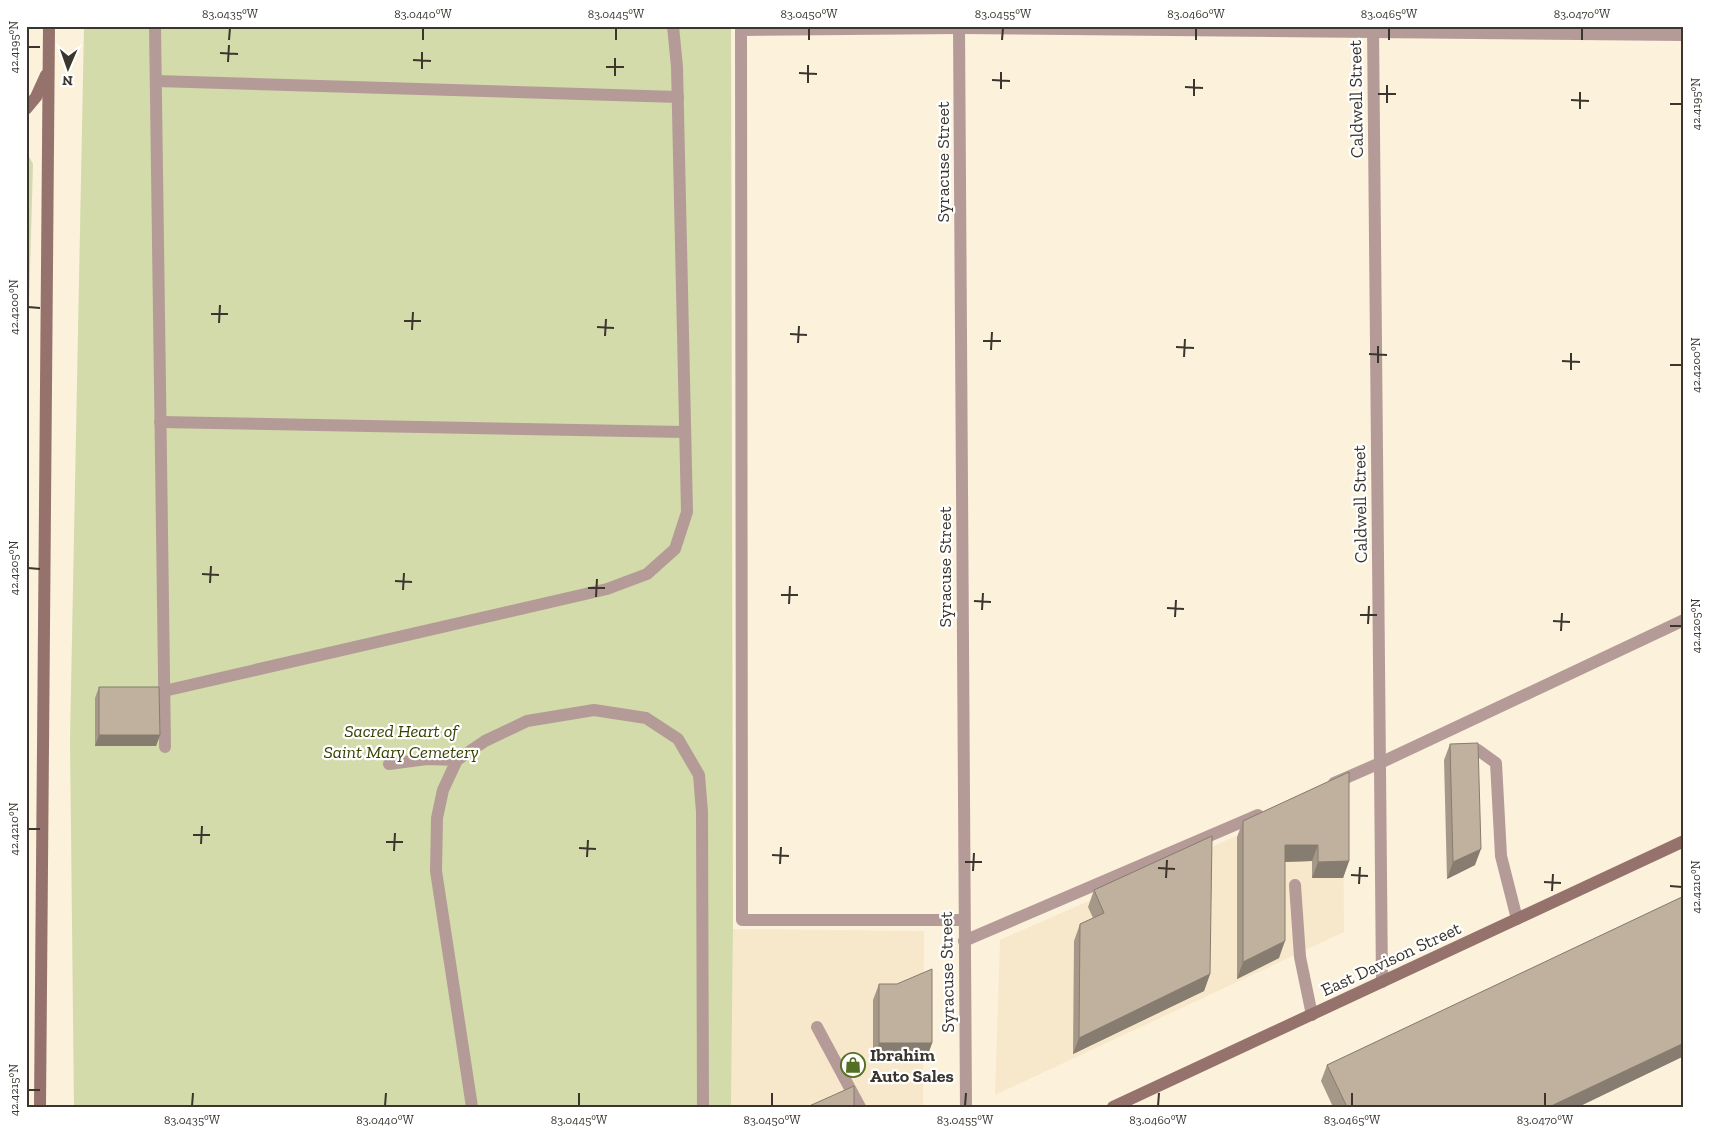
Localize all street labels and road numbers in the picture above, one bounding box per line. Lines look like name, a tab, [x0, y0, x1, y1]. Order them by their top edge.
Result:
street label: Caldwell Street	[1344, 40, 1368, 158]
street label: Syracuse Street	[932, 101, 954, 223]
street label: Caldwell Street	[1348, 445, 1372, 563]
street label: Syracuse Street	[934, 506, 956, 628]
street label: Syracuse Street	[935, 911, 959, 1033]
street label: East Davison Street	[1317, 917, 1465, 1001]

